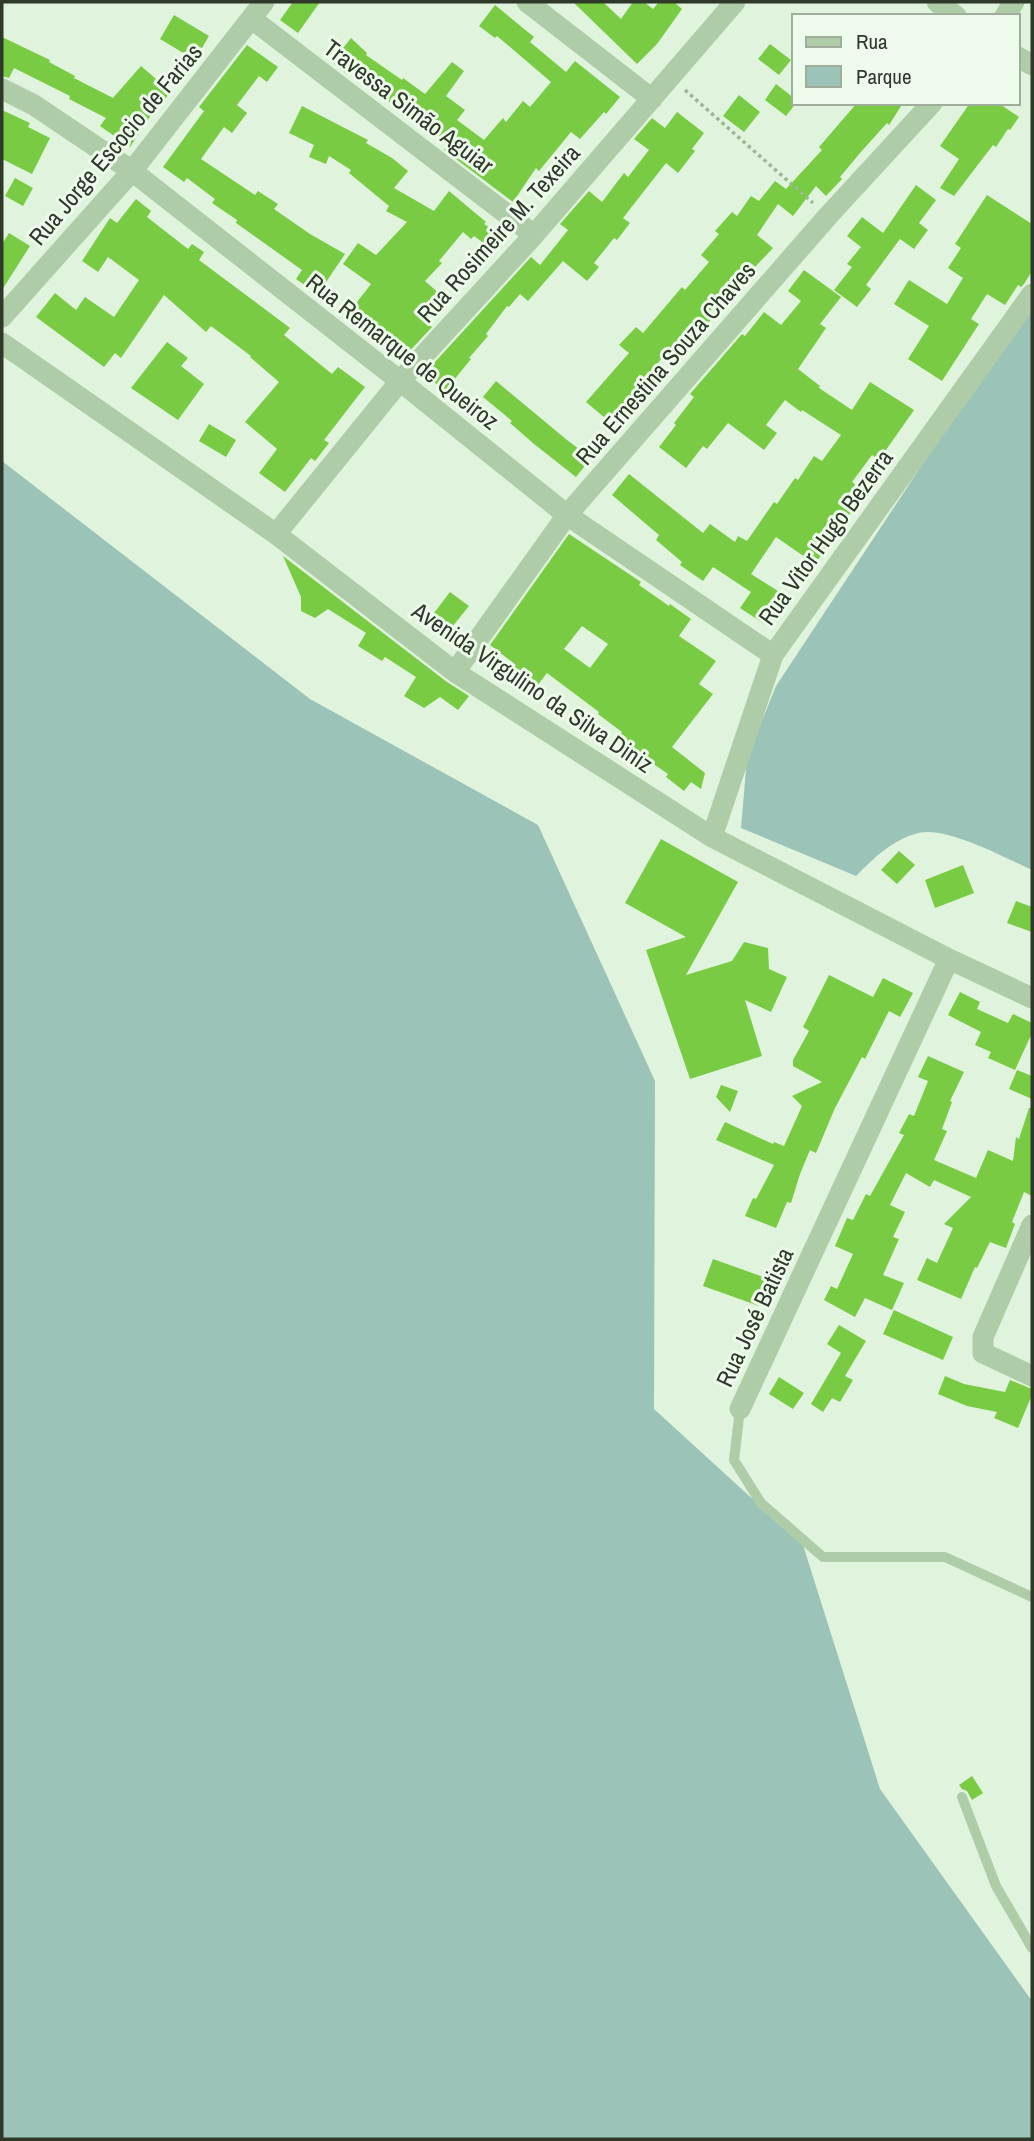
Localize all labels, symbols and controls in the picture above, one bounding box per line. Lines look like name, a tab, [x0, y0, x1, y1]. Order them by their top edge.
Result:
legend	[792, 14, 1020, 105]
text: Rua	[856, 27, 888, 56]
street label: Travessa Simão Aguiar	[318, 32, 501, 181]
street label: Rua Jorge Escocio de Farias	[21, 36, 209, 252]
text: Parque	[856, 62, 912, 91]
street label: Rua Rosimeire M. Texeira	[409, 137, 587, 329]
street label: Rua Ernestina Souza Chaves	[568, 255, 762, 471]
street label: Rua Remarque de Queiroz	[300, 266, 506, 436]
street label: Rua Vitor Hugo Bezerra	[750, 443, 900, 631]
street label: Avenida Virgulino da Silva Diniz	[406, 594, 660, 780]
street label: Rua José Batista	[708, 1242, 800, 1392]

